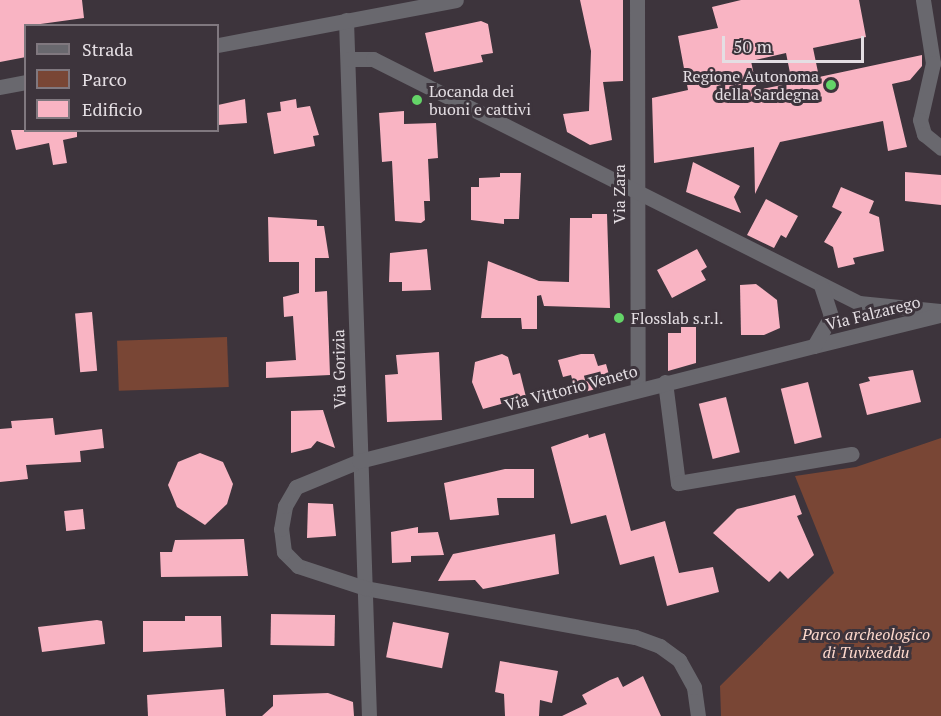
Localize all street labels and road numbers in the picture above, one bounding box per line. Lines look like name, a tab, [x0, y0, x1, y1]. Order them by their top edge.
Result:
street label: Via Zara	[609, 164, 629, 224]
street label: Via Falzarego	[824, 292, 922, 334]
street label: Via Gorizia	[329, 329, 349, 409]
street label: Via Vittorio Veneto	[502, 361, 640, 415]

